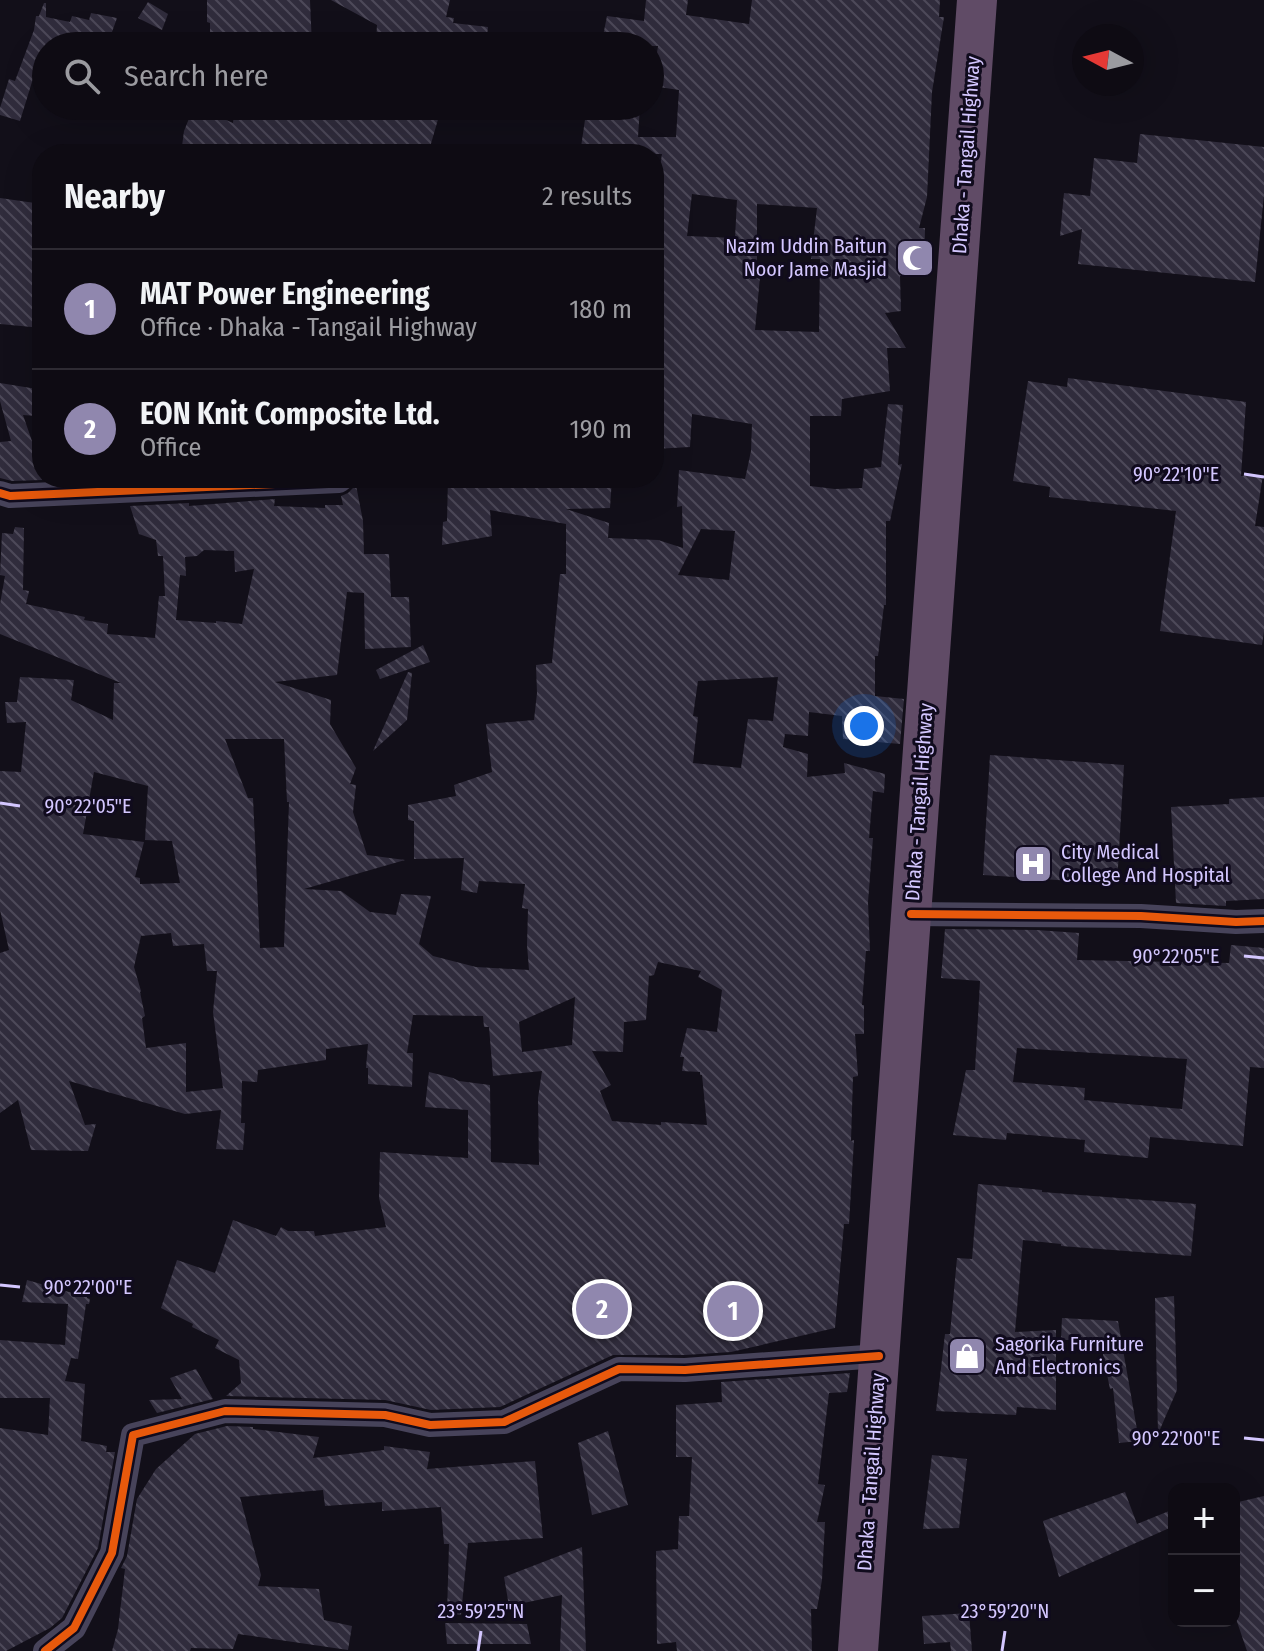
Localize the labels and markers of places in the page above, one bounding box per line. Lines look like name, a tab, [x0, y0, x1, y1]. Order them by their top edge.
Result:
place label: Nazim Uddin Baitun Noor Jame Masjid	[725, 234, 887, 281]
mosque icon: Nazim Uddin Baitun Noor Jame Masjid	[894, 237, 936, 279]
place label: City Medical College And Hospital	[1061, 840, 1230, 887]
hospital icon: City Medical College And Hospital	[1012, 843, 1054, 885]
pin: 2	[576, 1279, 628, 1339]
pin: 1	[707, 1281, 759, 1341]
place label: Sagorika Furniture And Electronics	[995, 1332, 1144, 1379]
shop icon: Sagorika Furniture And Electronics	[946, 1335, 988, 1377]

